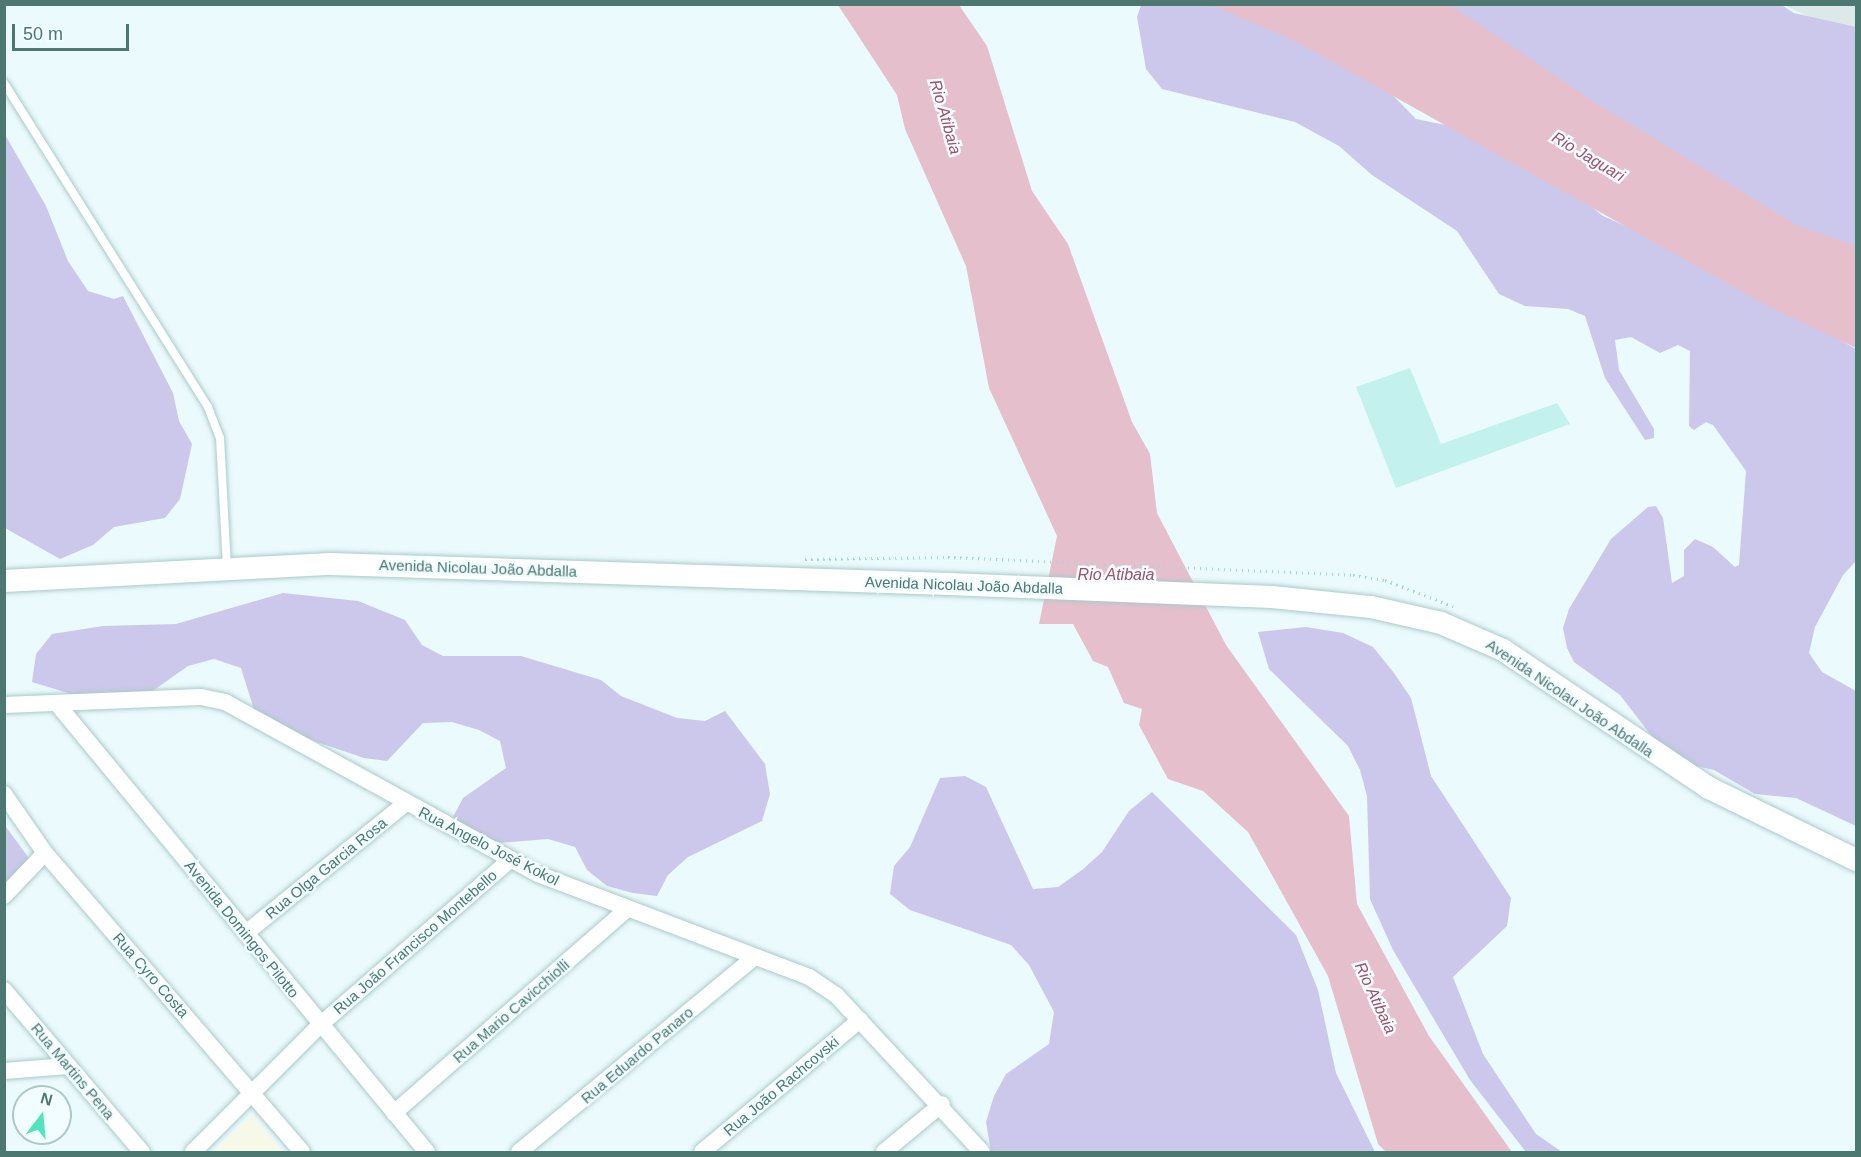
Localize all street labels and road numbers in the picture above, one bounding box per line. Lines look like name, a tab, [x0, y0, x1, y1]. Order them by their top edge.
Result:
street label: Avenida Nicolau João Abdalla	[378, 556, 578, 580]
street label: Avenida Nicolau João Abdalla	[864, 573, 1064, 597]
street label: Avenida Nicolau João Abdalla	[1482, 635, 1658, 761]
street label: Rua Angelo José Kokol	[415, 803, 563, 889]
street label: Rua Olga Garcia Rosa	[262, 814, 390, 922]
street label: Avenida Domingos Pilotto	[181, 857, 303, 1001]
street label: Rua João Francisco Montebello	[329, 866, 501, 1018]
street label: Rua Cyro Costa	[109, 929, 193, 1021]
street label: Rua Mario Cavicchiolli	[449, 956, 573, 1066]
street label: Rua Eduardo Panaro	[577, 1003, 697, 1107]
street label: Rua Martins Pena	[28, 1019, 118, 1123]
street label: Rua João Rachcovski	[720, 1032, 842, 1140]

